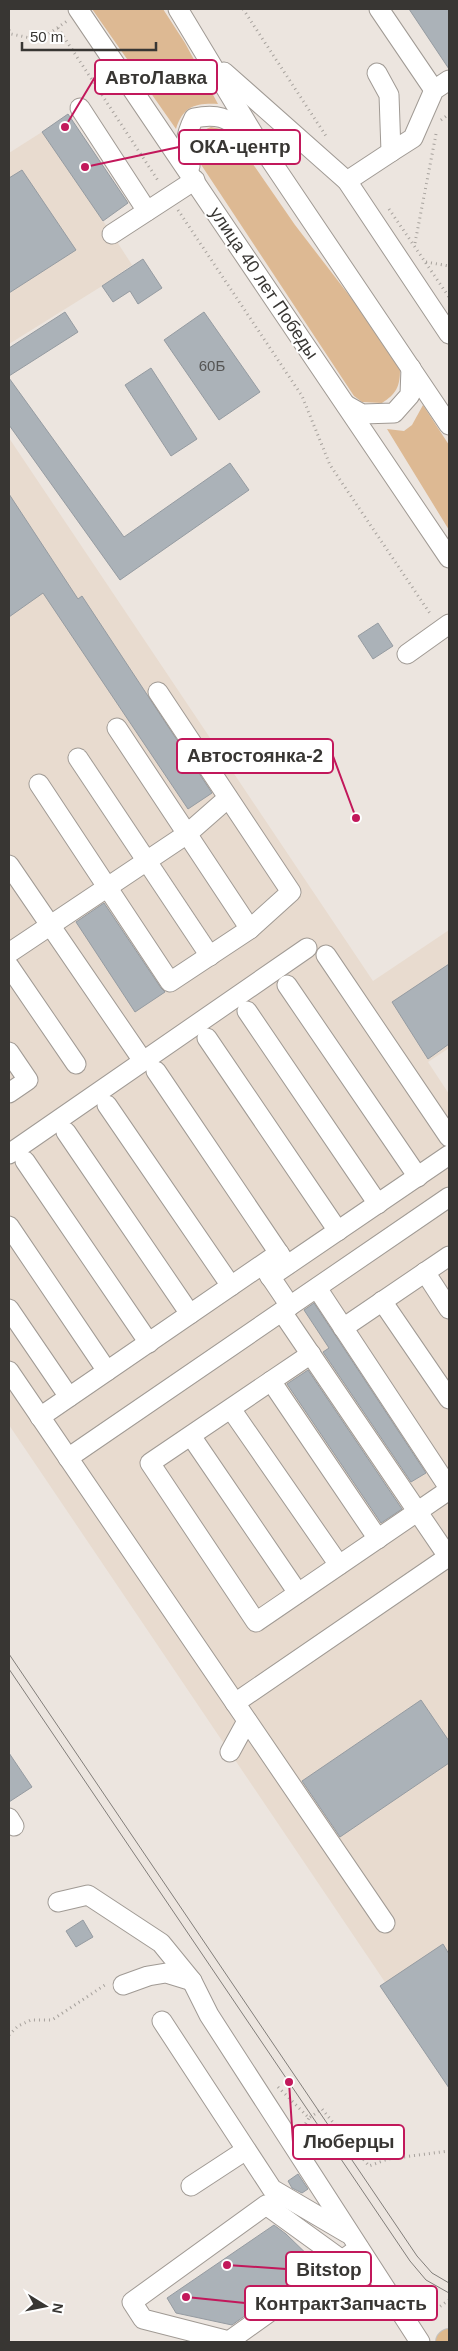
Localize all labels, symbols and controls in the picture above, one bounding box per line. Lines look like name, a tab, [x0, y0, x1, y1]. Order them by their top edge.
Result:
scale bar	[22, 20, 156, 52]
text: 50 m	[30, 28, 63, 45]
callout: АвтоЛавка	[95, 60, 217, 94]
text: АвтоЛавка	[105, 67, 207, 88]
callout: ОКА-центр	[179, 130, 300, 164]
text: ОКА-центр	[189, 136, 291, 157]
street label: улица 40 лет Победы	[206, 203, 322, 363]
house number: 60Б	[199, 357, 225, 374]
callout: Автостоянка-2	[177, 739, 333, 773]
text: Автостоянка-2	[187, 745, 323, 766]
callout: Люберцы	[293, 2125, 404, 2159]
text: Люберцы	[303, 2131, 395, 2152]
callout: Bitstop	[286, 2252, 371, 2286]
text: Bitstop	[296, 2259, 362, 2280]
north arrow	[20, 2281, 70, 2331]
callout: КонтрактЗапчасть	[245, 2286, 437, 2320]
text: КонтрактЗапчасть	[255, 2293, 427, 2314]
text: N	[49, 2302, 67, 2315]

